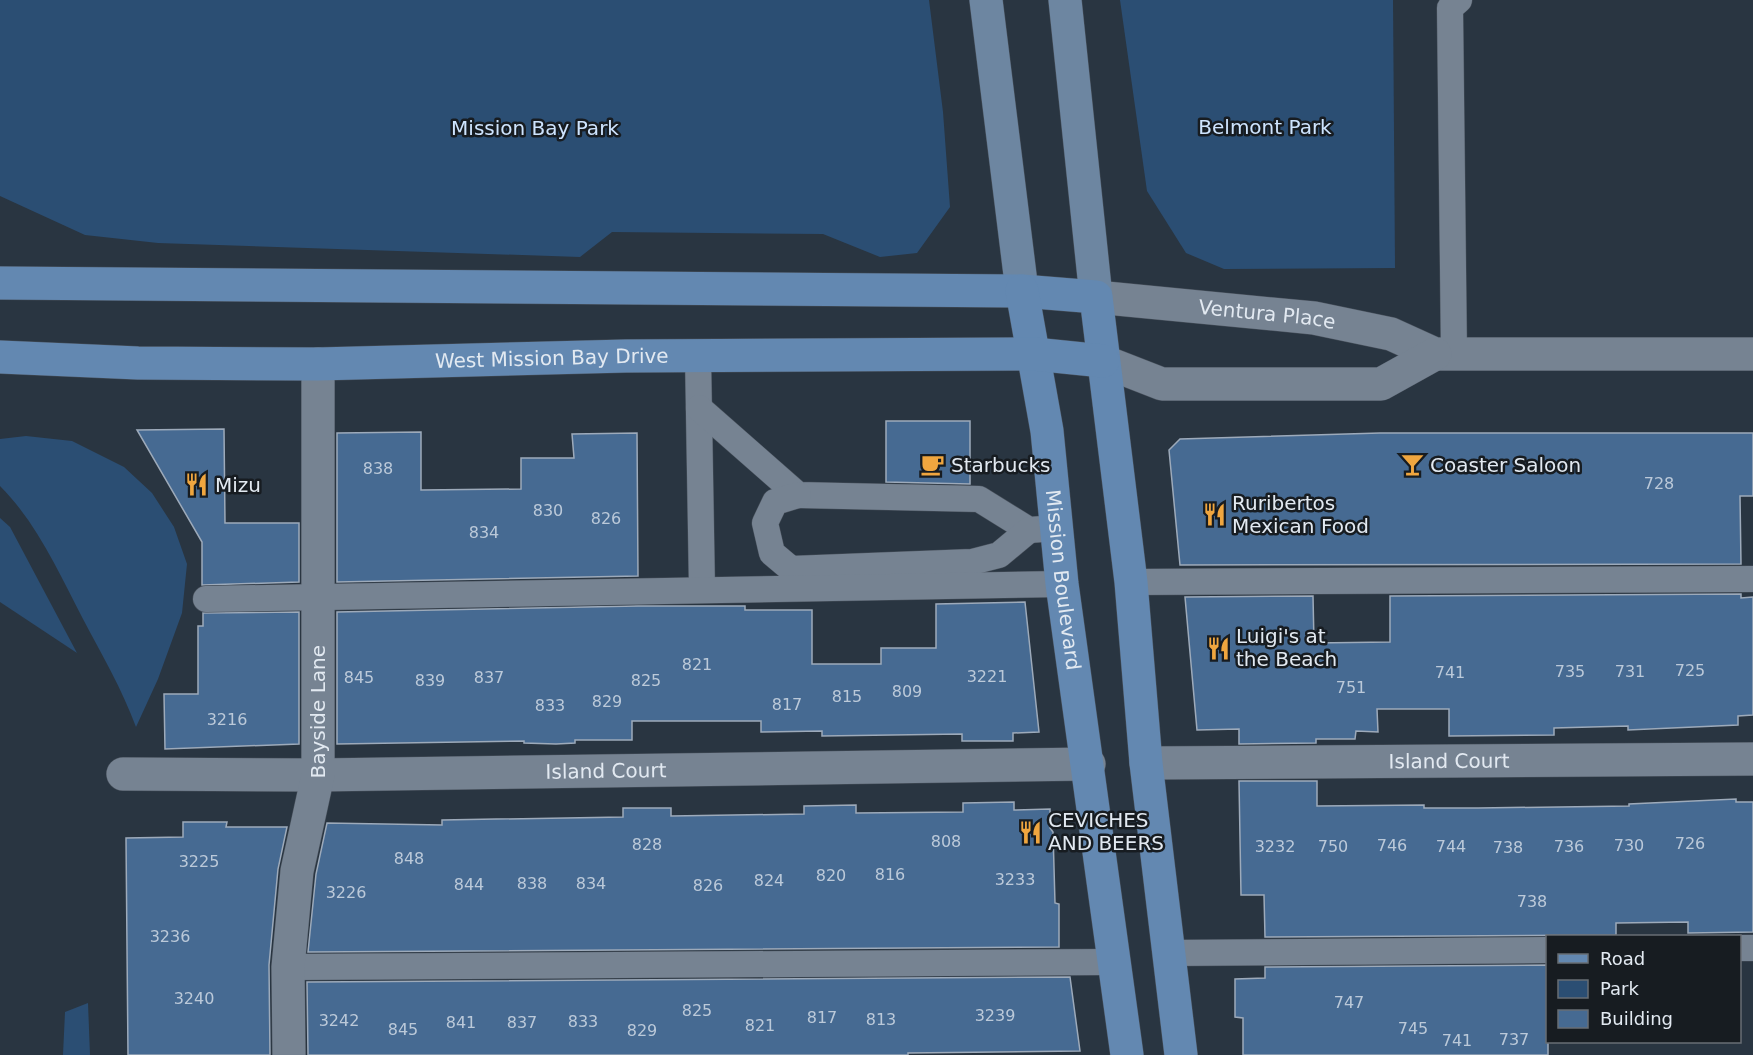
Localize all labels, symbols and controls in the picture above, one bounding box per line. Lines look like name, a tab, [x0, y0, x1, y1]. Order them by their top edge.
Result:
park label: Belmont Park	[1198, 115, 1332, 139]
park label: Mission Bay Park	[451, 116, 619, 140]
street label: Ventura Place	[1198, 295, 1338, 334]
street label: West Mission Bay Drive	[435, 344, 669, 373]
cafe icon: Starbucks	[920, 452, 946, 478]
bar icon: Coaster Saloon	[1399, 452, 1425, 478]
place label: Starbucks	[951, 453, 1050, 477]
place label: Coaster Saloon	[1430, 453, 1581, 477]
house number: 838	[363, 459, 393, 478]
restaurant icon: Mizu	[184, 472, 210, 498]
place label: Mizu	[215, 473, 261, 497]
house number: 728	[1644, 474, 1674, 493]
street label: Mission Boulevard	[1041, 488, 1086, 672]
place label: Ruribertos Mexican Food	[1232, 491, 1369, 538]
house number: 830	[533, 501, 563, 520]
restaurant icon: Ruribertos Mexican Food	[1201, 502, 1227, 528]
house number: 826	[591, 509, 621, 528]
house number: 834	[469, 523, 499, 542]
place label: Luigi's at the Beach	[1236, 624, 1337, 671]
restaurant icon: Luigi's at the Beach	[1205, 635, 1231, 661]
street label: Bayside Lane	[306, 645, 330, 779]
house number: 821	[682, 655, 712, 674]
house number: 725	[1675, 661, 1705, 680]
house number: 735	[1555, 662, 1585, 681]
house number: 731	[1615, 662, 1645, 681]
house number: 741	[1435, 663, 1465, 682]
house number: 3221	[967, 667, 1007, 686]
house number: 845	[344, 668, 374, 687]
house number: 837	[474, 668, 504, 687]
house number: 839	[415, 671, 445, 690]
house number: 825	[631, 671, 661, 690]
house number: 751	[1336, 678, 1366, 697]
house number: 809	[892, 682, 922, 701]
house number: 815	[832, 687, 862, 706]
house number: 829	[592, 692, 622, 711]
house number: 817	[772, 695, 802, 714]
house number: 833	[535, 696, 565, 715]
house number: 3216	[207, 710, 247, 729]
street label: Island Court	[1388, 749, 1510, 773]
street label: Island Court	[545, 758, 667, 784]
place label: CEVICHES AND BEERS	[1048, 808, 1164, 855]
restaurant icon: CEVICHES AND BEERS	[1017, 819, 1043, 845]
house number: 808	[931, 832, 961, 851]
house number: 726	[1675, 834, 1705, 853]
house number: 828	[632, 835, 662, 854]
house number: 746	[1377, 836, 1407, 855]
house number: 730	[1614, 836, 1644, 855]
house number: 3232	[1255, 837, 1295, 856]
house number: 750	[1318, 837, 1348, 856]
house number: 744	[1436, 837, 1466, 856]
house number: 736	[1554, 837, 1584, 856]
house number: 738	[1493, 838, 1523, 857]
house number: 848	[394, 849, 424, 868]
house number: 3225	[179, 852, 219, 871]
house number: 816	[875, 865, 905, 884]
house number: 820	[816, 866, 846, 885]
house number: 3233	[995, 870, 1035, 889]
house number: 824	[754, 871, 784, 890]
house number: 838	[517, 874, 547, 893]
house number: 834	[576, 874, 606, 893]
house number: 844	[454, 875, 484, 894]
house number: 826	[693, 876, 723, 895]
house number: 3226	[326, 883, 366, 902]
house number: 738	[1517, 892, 1547, 911]
house number: 3236	[150, 927, 190, 946]
legend	[1546, 935, 1741, 1043]
text: Road	[1600, 948, 1645, 969]
text: Park	[1600, 978, 1639, 999]
house number: 3240	[174, 989, 214, 1008]
house number: 747	[1334, 993, 1364, 1012]
house number: 825	[682, 1001, 712, 1020]
house number: 3239	[975, 1006, 1015, 1025]
house number: 817	[807, 1008, 837, 1027]
text: Building	[1600, 1008, 1673, 1029]
house number: 813	[866, 1010, 896, 1029]
house number: 3242	[319, 1011, 359, 1030]
house number: 833	[568, 1012, 598, 1031]
house number: 841	[446, 1013, 476, 1032]
house number: 837	[507, 1013, 537, 1032]
house number: 821	[745, 1016, 775, 1035]
house number: 745	[1398, 1019, 1428, 1038]
house number: 845	[388, 1020, 418, 1039]
house number: 829	[627, 1021, 657, 1040]
house number: 737	[1499, 1030, 1529, 1049]
house number: 741	[1442, 1031, 1472, 1050]

